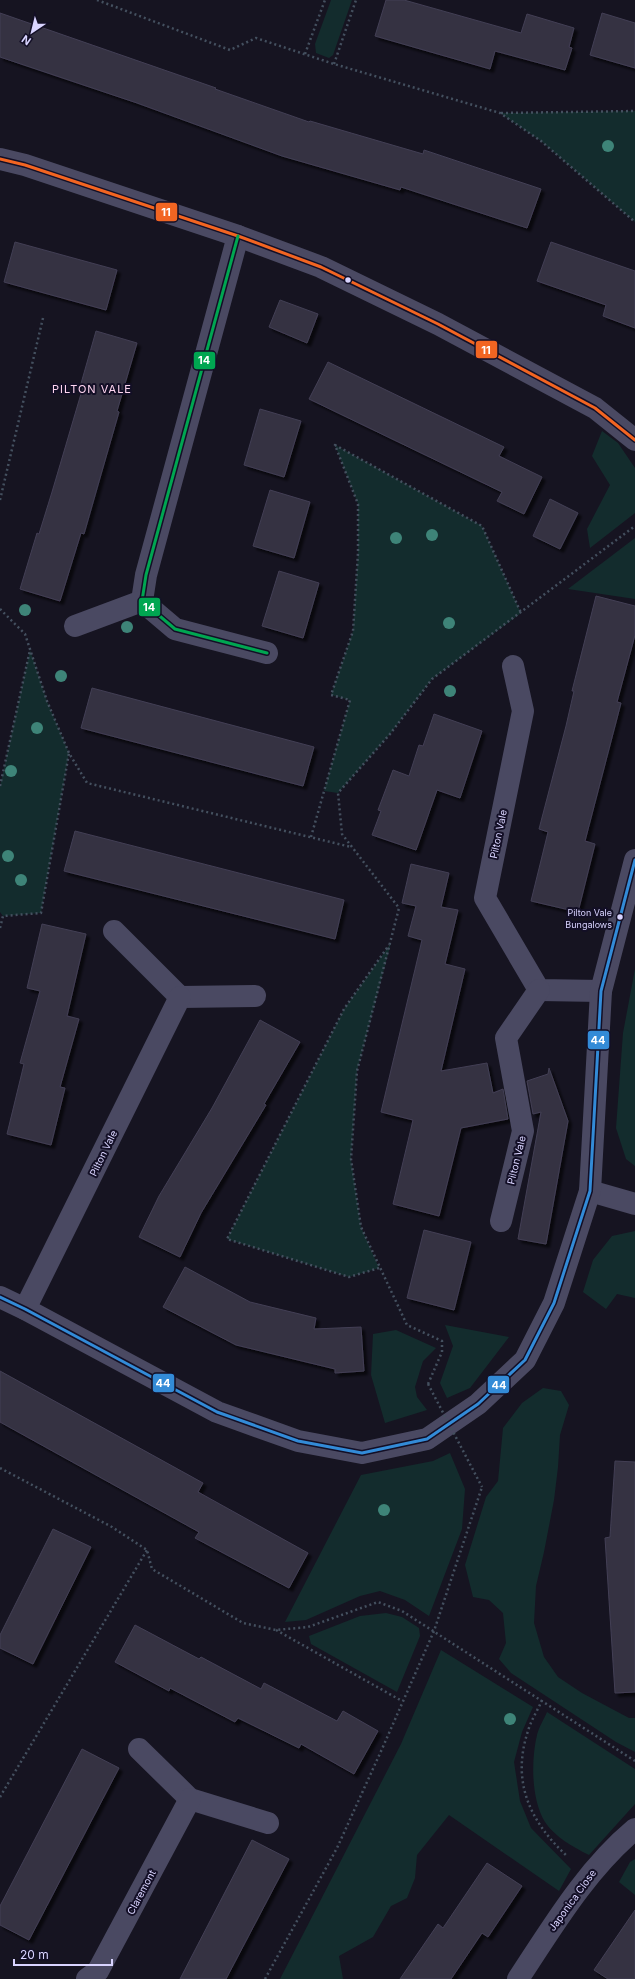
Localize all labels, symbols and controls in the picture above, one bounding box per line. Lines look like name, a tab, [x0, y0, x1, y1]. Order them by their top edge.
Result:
north arrow	[12, 12, 52, 52]
text: N	[19, 32, 34, 48]
line badge: 11	[155, 202, 178, 222]
text: 11	[161, 205, 171, 219]
unlabelled marker	[343, 275, 353, 285]
line badge: 11	[475, 340, 498, 359]
text: 11	[481, 343, 491, 357]
line badge: 14	[193, 351, 216, 370]
text: 14	[198, 353, 210, 367]
district label: PILTON VALE	[52, 382, 132, 396]
line badge: 14	[138, 597, 161, 617]
text: 14	[143, 600, 155, 614]
street label: Pilton Vale	[487, 808, 509, 859]
place label: Pilton Vale Bungalows	[565, 907, 612, 930]
marker: Pilton Vale Bungalows	[615, 912, 625, 922]
line badge: 44	[587, 1030, 610, 1050]
text: 44	[591, 1033, 605, 1047]
street label: Pilton Vale	[87, 1128, 119, 1178]
street label: Pilton Vale	[504, 1134, 528, 1185]
line badge: 44	[152, 1373, 175, 1393]
line badge: 44	[487, 1375, 510, 1394]
text: 44	[156, 1376, 170, 1390]
text: 44	[492, 1378, 506, 1392]
street label: Claremont	[124, 1867, 158, 1916]
street label: Japonica Close	[546, 1867, 598, 1933]
scale bar	[14, 1941, 112, 1967]
text: 20 m	[20, 1947, 49, 1962]

